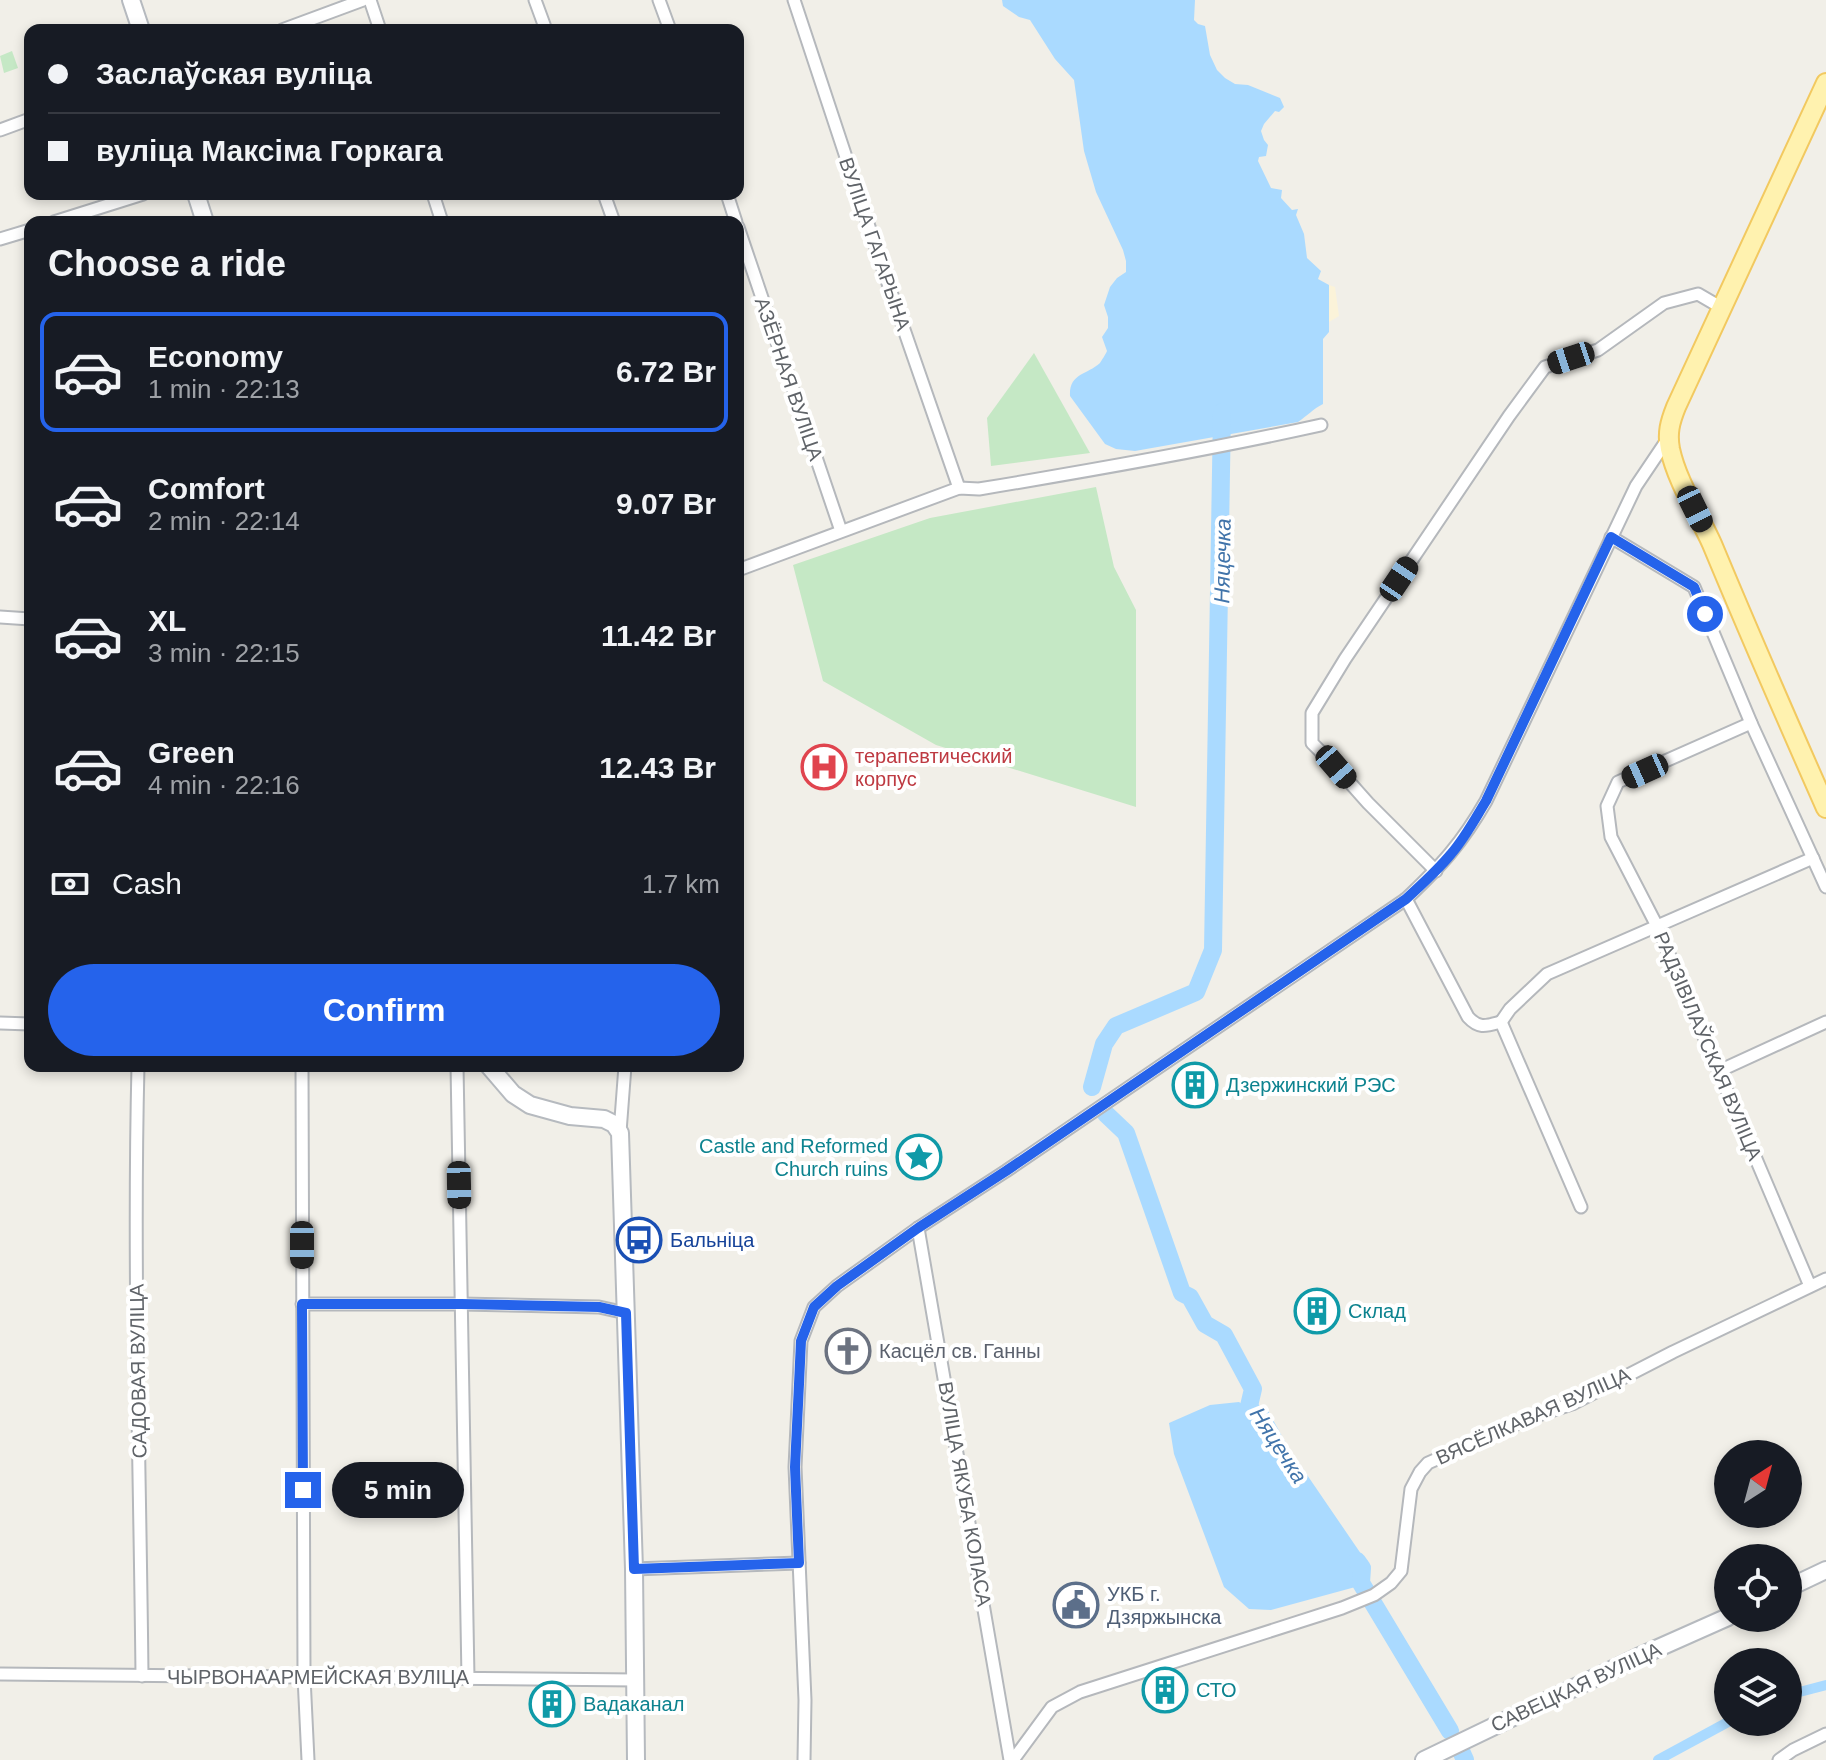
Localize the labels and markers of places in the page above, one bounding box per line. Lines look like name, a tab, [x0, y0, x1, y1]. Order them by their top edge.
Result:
hospital icon: терапевтический корпус	[800, 743, 848, 791]
place label: терапевтический корпус	[855, 745, 1012, 790]
building icon: Дзержинский РЭС	[1171, 1061, 1219, 1109]
place label: Дзержинский РЭС	[1226, 1074, 1396, 1096]
place icon: Castle and Reformed Church ruins	[895, 1133, 943, 1181]
place label: Castle and Reformed Church ruins	[699, 1135, 888, 1180]
bus stop icon: Бальніца	[615, 1216, 663, 1264]
place label: Бальніца	[670, 1229, 755, 1251]
building icon: Склад	[1293, 1287, 1341, 1335]
place label: Склад	[1348, 1300, 1406, 1322]
church icon: Касцёл св. Ганны	[824, 1327, 872, 1375]
place label: Касцёл св. Ганны	[879, 1340, 1041, 1362]
public building icon: УКБ г. Дзяржынска	[1052, 1581, 1100, 1629]
place label: УКБ г. Дзяржынска	[1107, 1583, 1222, 1628]
building icon: СТО	[1141, 1666, 1189, 1714]
place label: СТО	[1196, 1679, 1237, 1701]
building icon: Вадаканал	[528, 1680, 576, 1728]
place label: Вадаканал	[583, 1693, 684, 1715]

